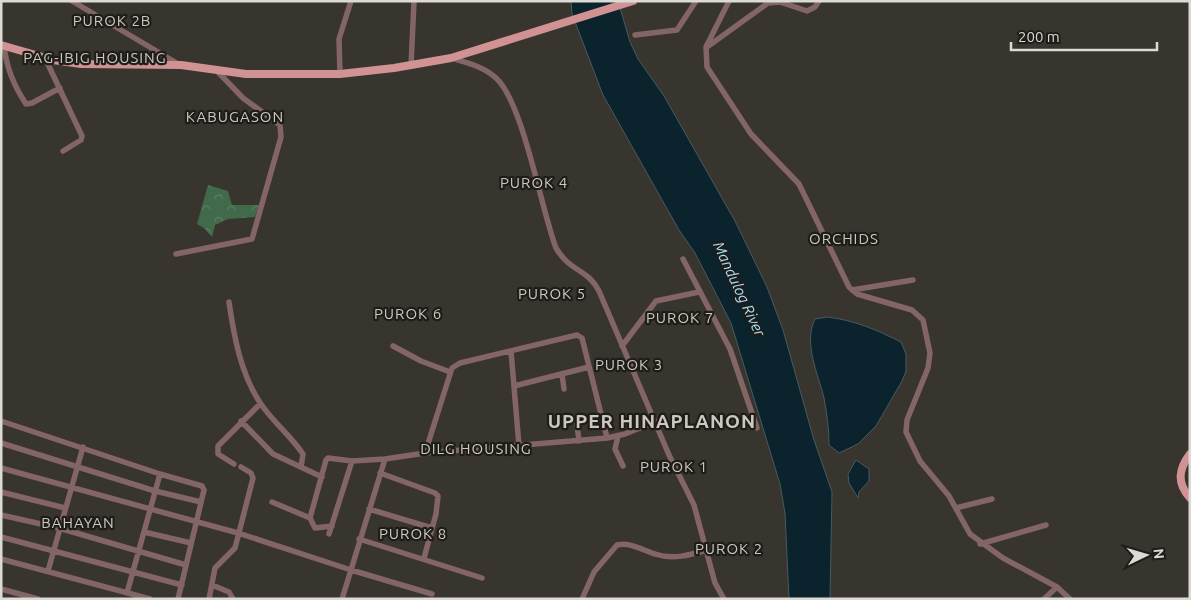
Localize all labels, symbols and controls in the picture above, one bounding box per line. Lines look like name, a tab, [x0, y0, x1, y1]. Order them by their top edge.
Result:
district label: PUROK 2B	[73, 12, 151, 29]
scale bar	[1011, 20, 1157, 52]
text: 200 m	[1018, 28, 1060, 45]
district label: PAG-IBIG HOUSING	[23, 49, 167, 66]
district label: KABUGASON	[186, 108, 284, 125]
district label: PUROK 4	[500, 174, 568, 191]
district label: ORCHIDS	[809, 230, 879, 247]
water label: Mandulog River	[710, 239, 769, 340]
district label: PUROK 5	[518, 285, 586, 302]
district label: PUROK 6	[374, 305, 442, 322]
district label: PUROK 7	[646, 309, 714, 326]
district label: PUROK 3	[595, 356, 663, 373]
district label: UPPER HINAPLANON	[548, 410, 756, 432]
district label: DILG HOUSING	[420, 440, 532, 457]
district label: PUROK 1	[640, 458, 708, 475]
district label: BAHAYAN	[41, 514, 115, 531]
district label: PUROK 8	[379, 525, 447, 542]
north arrow	[1121, 530, 1171, 580]
district label: PUROK 2	[695, 540, 763, 557]
text: N	[1151, 548, 1167, 560]

